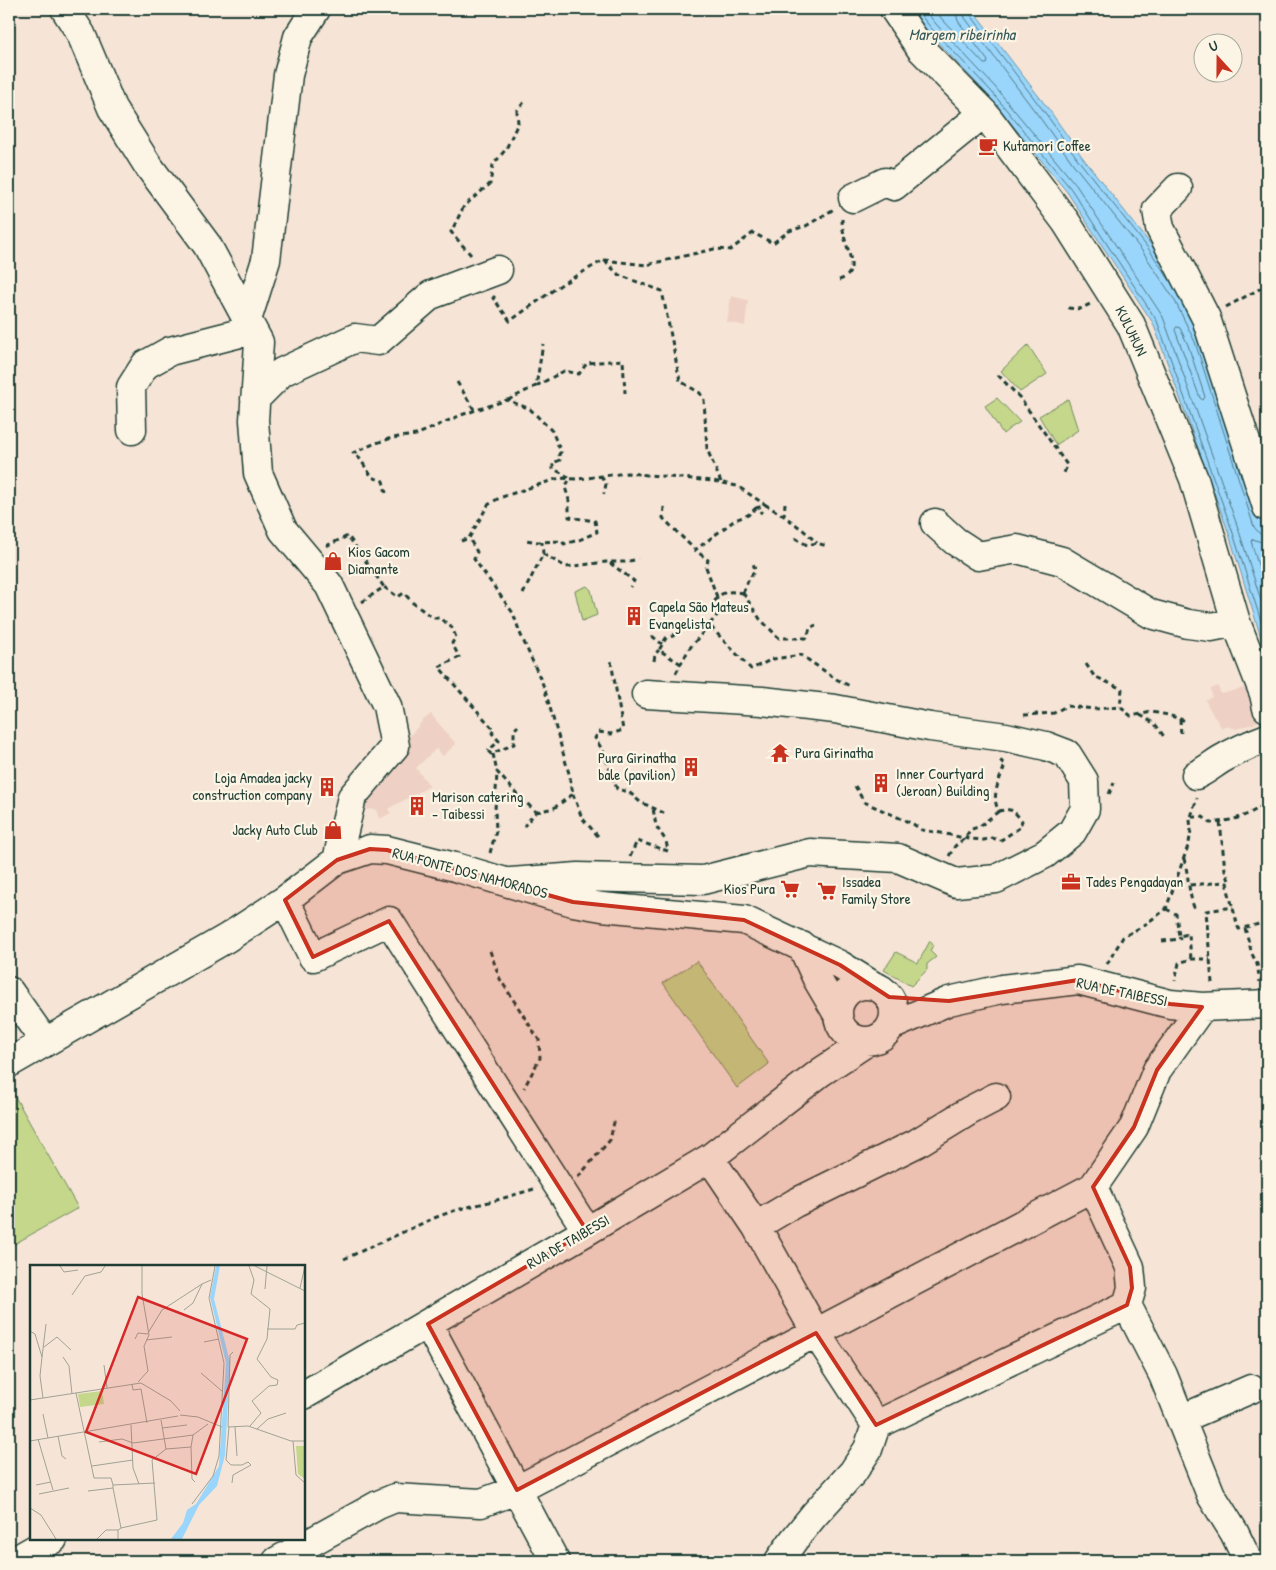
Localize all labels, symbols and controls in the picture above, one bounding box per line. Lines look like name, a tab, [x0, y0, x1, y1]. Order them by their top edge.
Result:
water label: Margem ribeirinha	[909, 23, 1017, 45]
north arrow	[1194, 32, 1244, 82]
text: U	[1206, 35, 1220, 56]
cafe icon: Kutamori Coffee	[977, 135, 999, 157]
place label: Kutamori Coffee	[1003, 135, 1091, 156]
street label: KULUHUN	[1110, 302, 1153, 359]
place label: Kios Gacom Diamante	[348, 541, 410, 579]
shop icon: Kios Gacom Diamante	[322, 550, 344, 572]
place label: Capela São Mateus Evangelista	[649, 596, 749, 634]
building icon: Capela São Mateus Evangelista	[623, 605, 645, 627]
temple icon: Pura Girinatha	[769, 742, 791, 764]
place label: Pura Girinatha	[795, 742, 873, 763]
place label: Pura Girinatha bale (pavilion)	[598, 747, 676, 785]
building icon: Pura Girinatha bale (pavilion)	[680, 756, 702, 778]
place label: Inner Courtyard (Jeroan) Building	[896, 763, 990, 801]
place label: Loja Amadea jacky construction company	[193, 767, 312, 805]
building icon: Inner Courtyard (Jeroan) Building	[870, 772, 892, 794]
building icon: Loja Amadea jacky construction company	[316, 776, 338, 798]
place label: Marison catering - Taibessi	[432, 786, 524, 824]
building icon: Marison catering - Taibessi	[406, 795, 428, 817]
place label: Jacky Auto Club	[232, 819, 318, 840]
shop icon: Jacky Auto Club	[322, 819, 344, 841]
street label: RUA FONTE DOS NAMORADOS	[390, 842, 550, 903]
place label: Issadea Family Store	[841, 871, 911, 909]
office icon: Tades Pengadayan	[1060, 871, 1082, 893]
place label: Tades Pengadayan	[1086, 871, 1183, 892]
place label: Kios Pura	[724, 878, 775, 899]
supermarket icon: Kios Pura	[779, 878, 801, 900]
supermarket icon: Issadea Family Store	[816, 880, 838, 902]
street label: RUA DE TAIBESSI	[1075, 972, 1169, 1011]
street label: RUA DE TAIBESSI	[522, 1209, 613, 1274]
inset map	[30, 1265, 305, 1540]

